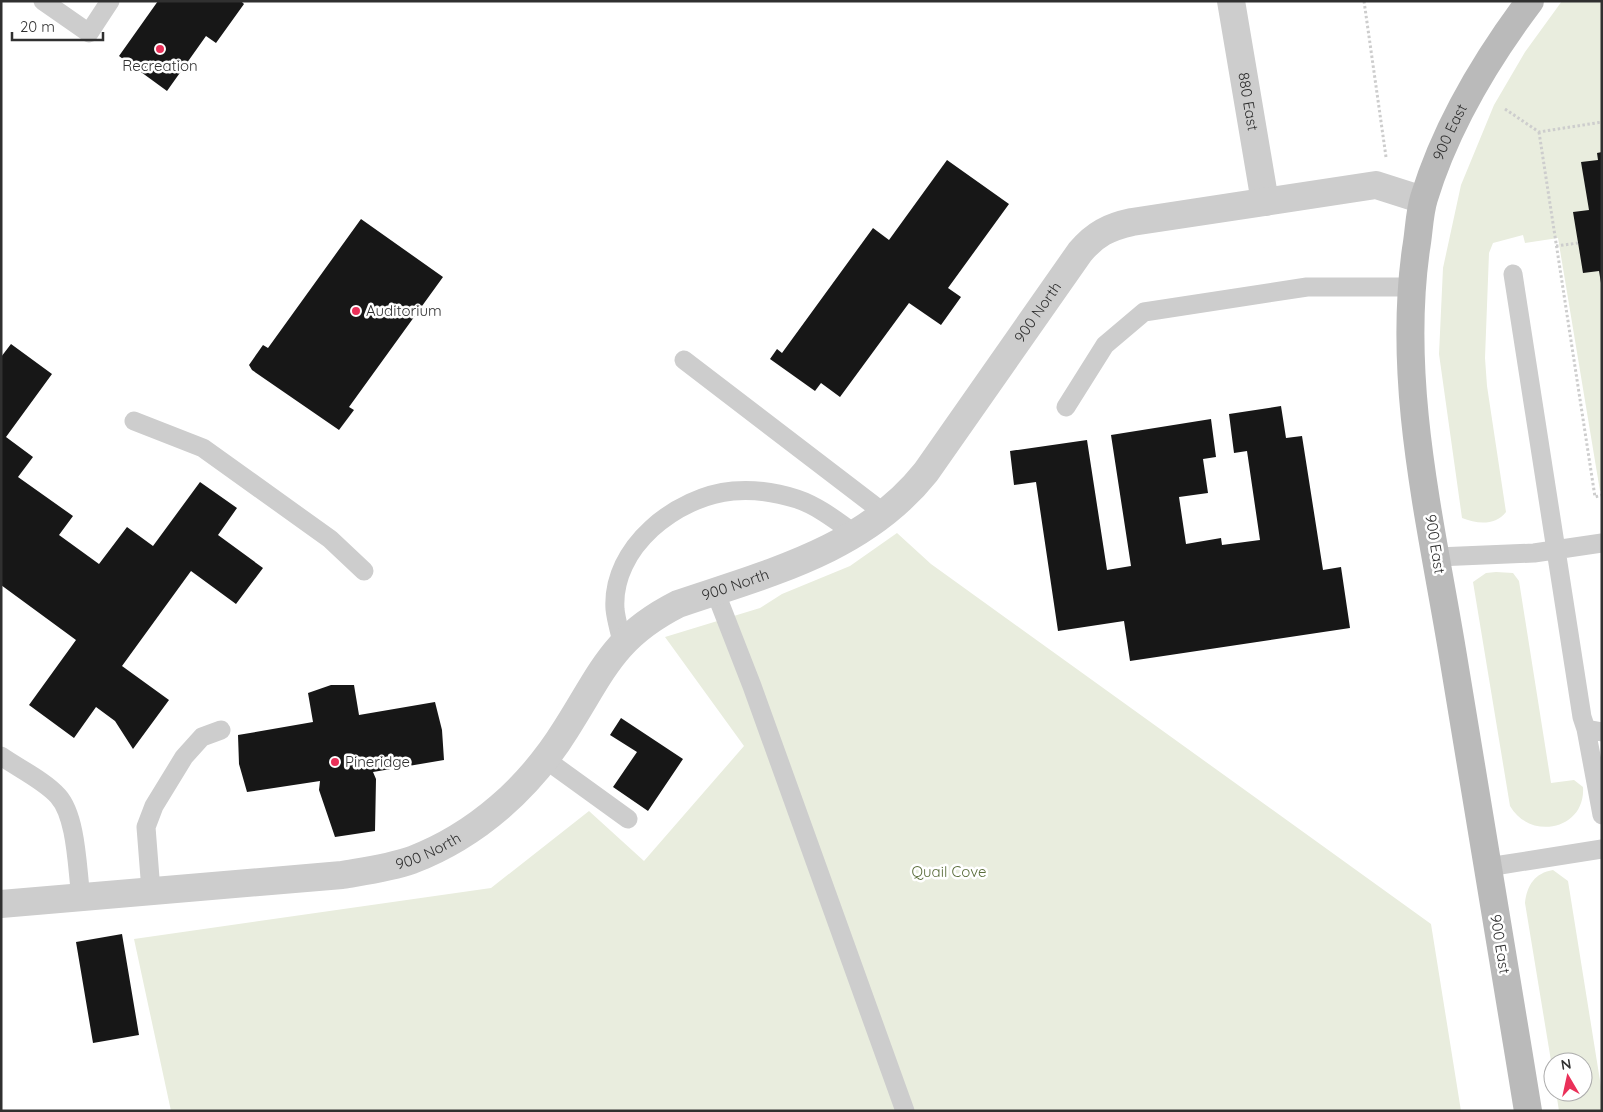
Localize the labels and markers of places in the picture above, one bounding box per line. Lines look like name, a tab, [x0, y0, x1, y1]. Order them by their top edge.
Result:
marker: Recreation	[154, 43, 166, 55]
place label: Recreation	[122, 56, 198, 75]
place label: Auditorium	[366, 301, 442, 320]
marker: Auditorium	[350, 305, 362, 317]
place label: Pineridge	[345, 752, 410, 771]
marker: Pineridge	[329, 756, 341, 768]

